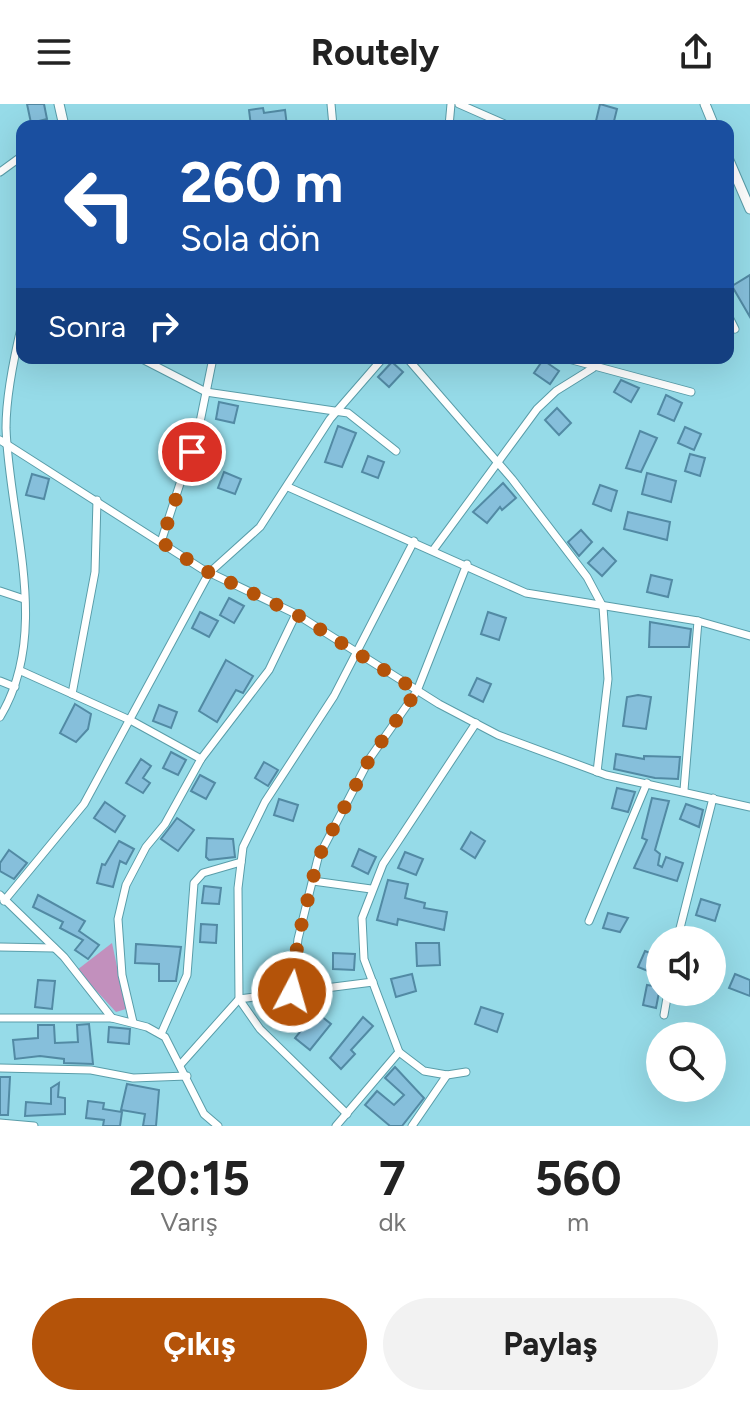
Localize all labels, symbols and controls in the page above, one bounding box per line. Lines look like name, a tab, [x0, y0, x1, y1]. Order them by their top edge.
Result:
icon: menu	[32, 30, 76, 74]
icon: share	[674, 30, 718, 74]
text: Routely	[311, 31, 439, 74]
text: 260 m	[180, 149, 343, 216]
icon: left	[48, 152, 152, 256]
text: Sola dön	[180, 217, 320, 260]
icon: right	[142, 304, 186, 348]
text: Sonra	[48, 308, 126, 345]
pin	[158, 418, 226, 486]
icon: arrive	[170, 430, 214, 474]
map controls	[646, 926, 726, 1102]
button: sound	[646, 926, 726, 1006]
position arrow	[250, 950, 334, 1034]
button: search	[646, 1022, 726, 1102]
text: 20:15	[128, 1149, 250, 1207]
text: 7	[379, 1149, 406, 1207]
text: 560	[535, 1149, 622, 1207]
text: Varış	[161, 1206, 218, 1238]
text: dk	[378, 1206, 406, 1238]
text: m	[567, 1206, 589, 1238]
button: Çıkış	[32, 1298, 367, 1390]
button: Paylaş	[383, 1298, 718, 1390]

